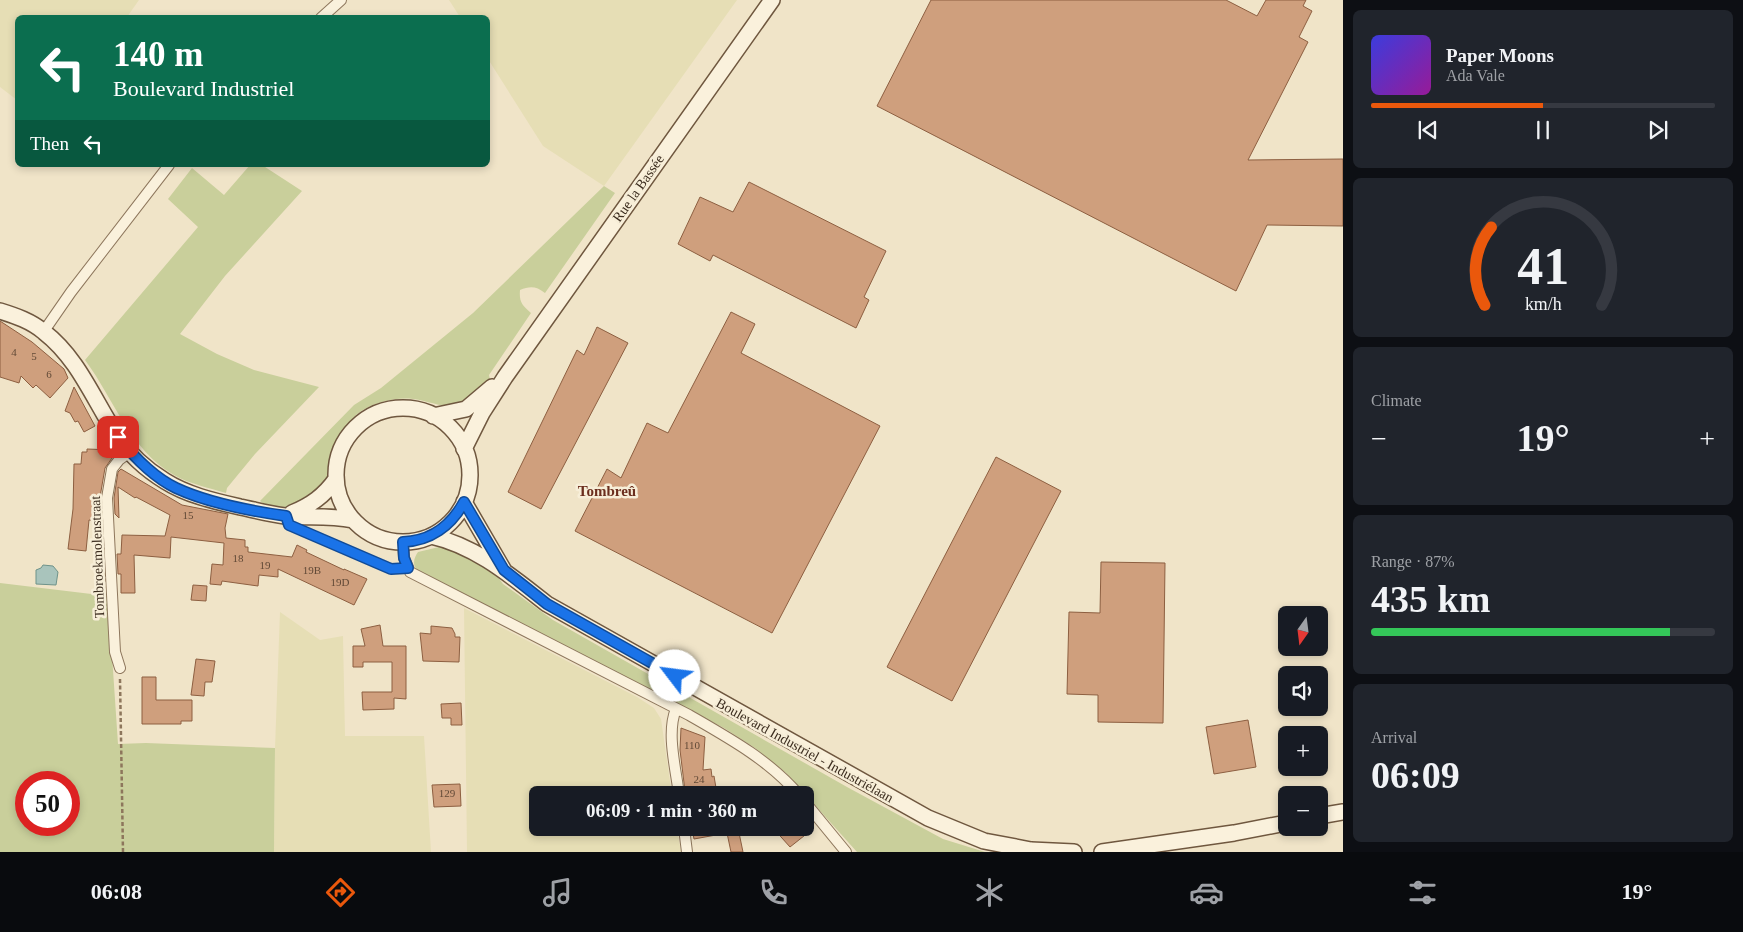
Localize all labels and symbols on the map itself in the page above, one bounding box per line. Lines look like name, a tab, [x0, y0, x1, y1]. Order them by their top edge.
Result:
street label: Rue la Bassée	[610, 152, 667, 225]
house number: 4	[11, 346, 17, 358]
house number: 5	[31, 350, 37, 362]
house number: 6	[46, 368, 52, 380]
pin	[97, 416, 139, 458]
district label: Tombreû	[578, 483, 636, 499]
street label: Tombroekmolenstraat	[88, 495, 107, 619]
house number: 15	[183, 509, 194, 521]
house number: 18	[233, 552, 244, 564]
house number: 19	[260, 559, 271, 571]
house number: 19B	[303, 564, 321, 576]
house number: 19D	[331, 576, 350, 588]
north arrow	[1278, 606, 1328, 656]
position arrow	[648, 649, 700, 701]
street label: Boulevard Industriel - Industriélaan	[714, 695, 896, 806]
house number: 110	[684, 739, 701, 751]
speed limit sign: 50	[15, 771, 80, 836]
house number: 24	[694, 773, 705, 785]
house number: 129	[439, 787, 456, 799]

